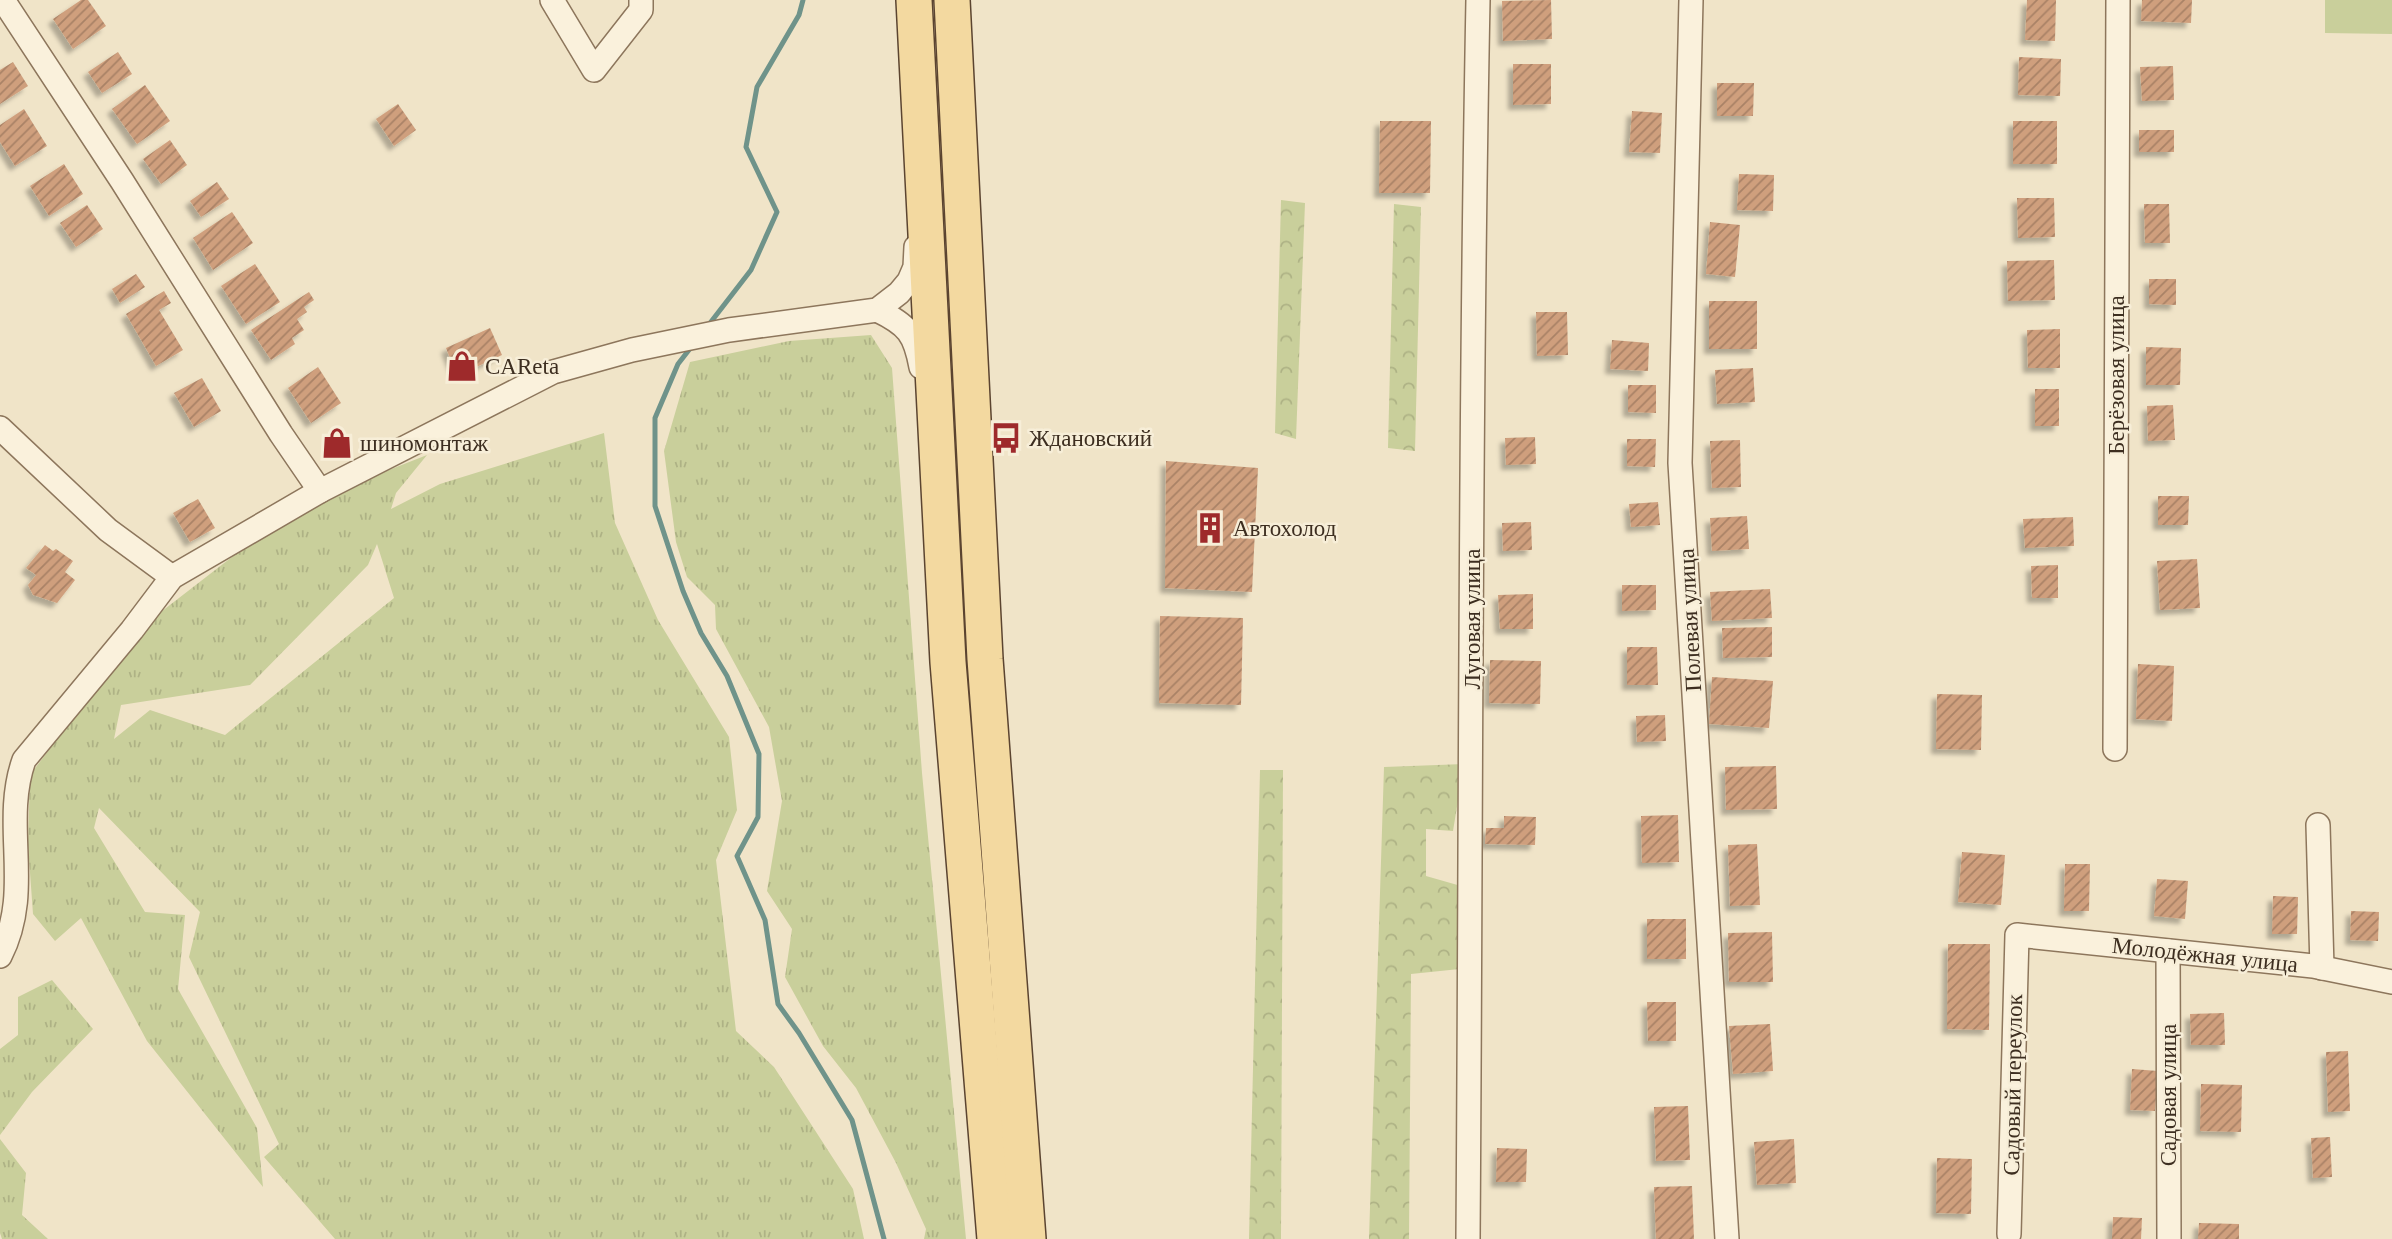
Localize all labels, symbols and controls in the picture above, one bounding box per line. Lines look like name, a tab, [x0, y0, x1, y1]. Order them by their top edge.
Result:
street label: Берёзовая улица	[2104, 295, 2129, 455]
shop icon: CAReta	[445, 349, 479, 383]
place label: CAReta	[485, 354, 559, 379]
bus stop icon: Ждановский	[989, 421, 1023, 455]
shop icon: шиномонтаж	[320, 426, 354, 460]
place label: Ждановский	[1029, 426, 1152, 451]
place label: шиномонтаж	[360, 431, 488, 456]
building icon: Автохолод	[1193, 511, 1227, 545]
place label: Автохолод	[1233, 516, 1337, 541]
street label: Полевая улица	[1674, 548, 1706, 692]
street label: Луговая улица	[1460, 549, 1485, 689]
street label: Молодёжная улица	[2111, 933, 2299, 977]
street label: Садовый переулок	[1999, 993, 2027, 1176]
street label: Садовая улица	[2156, 1024, 2181, 1166]

